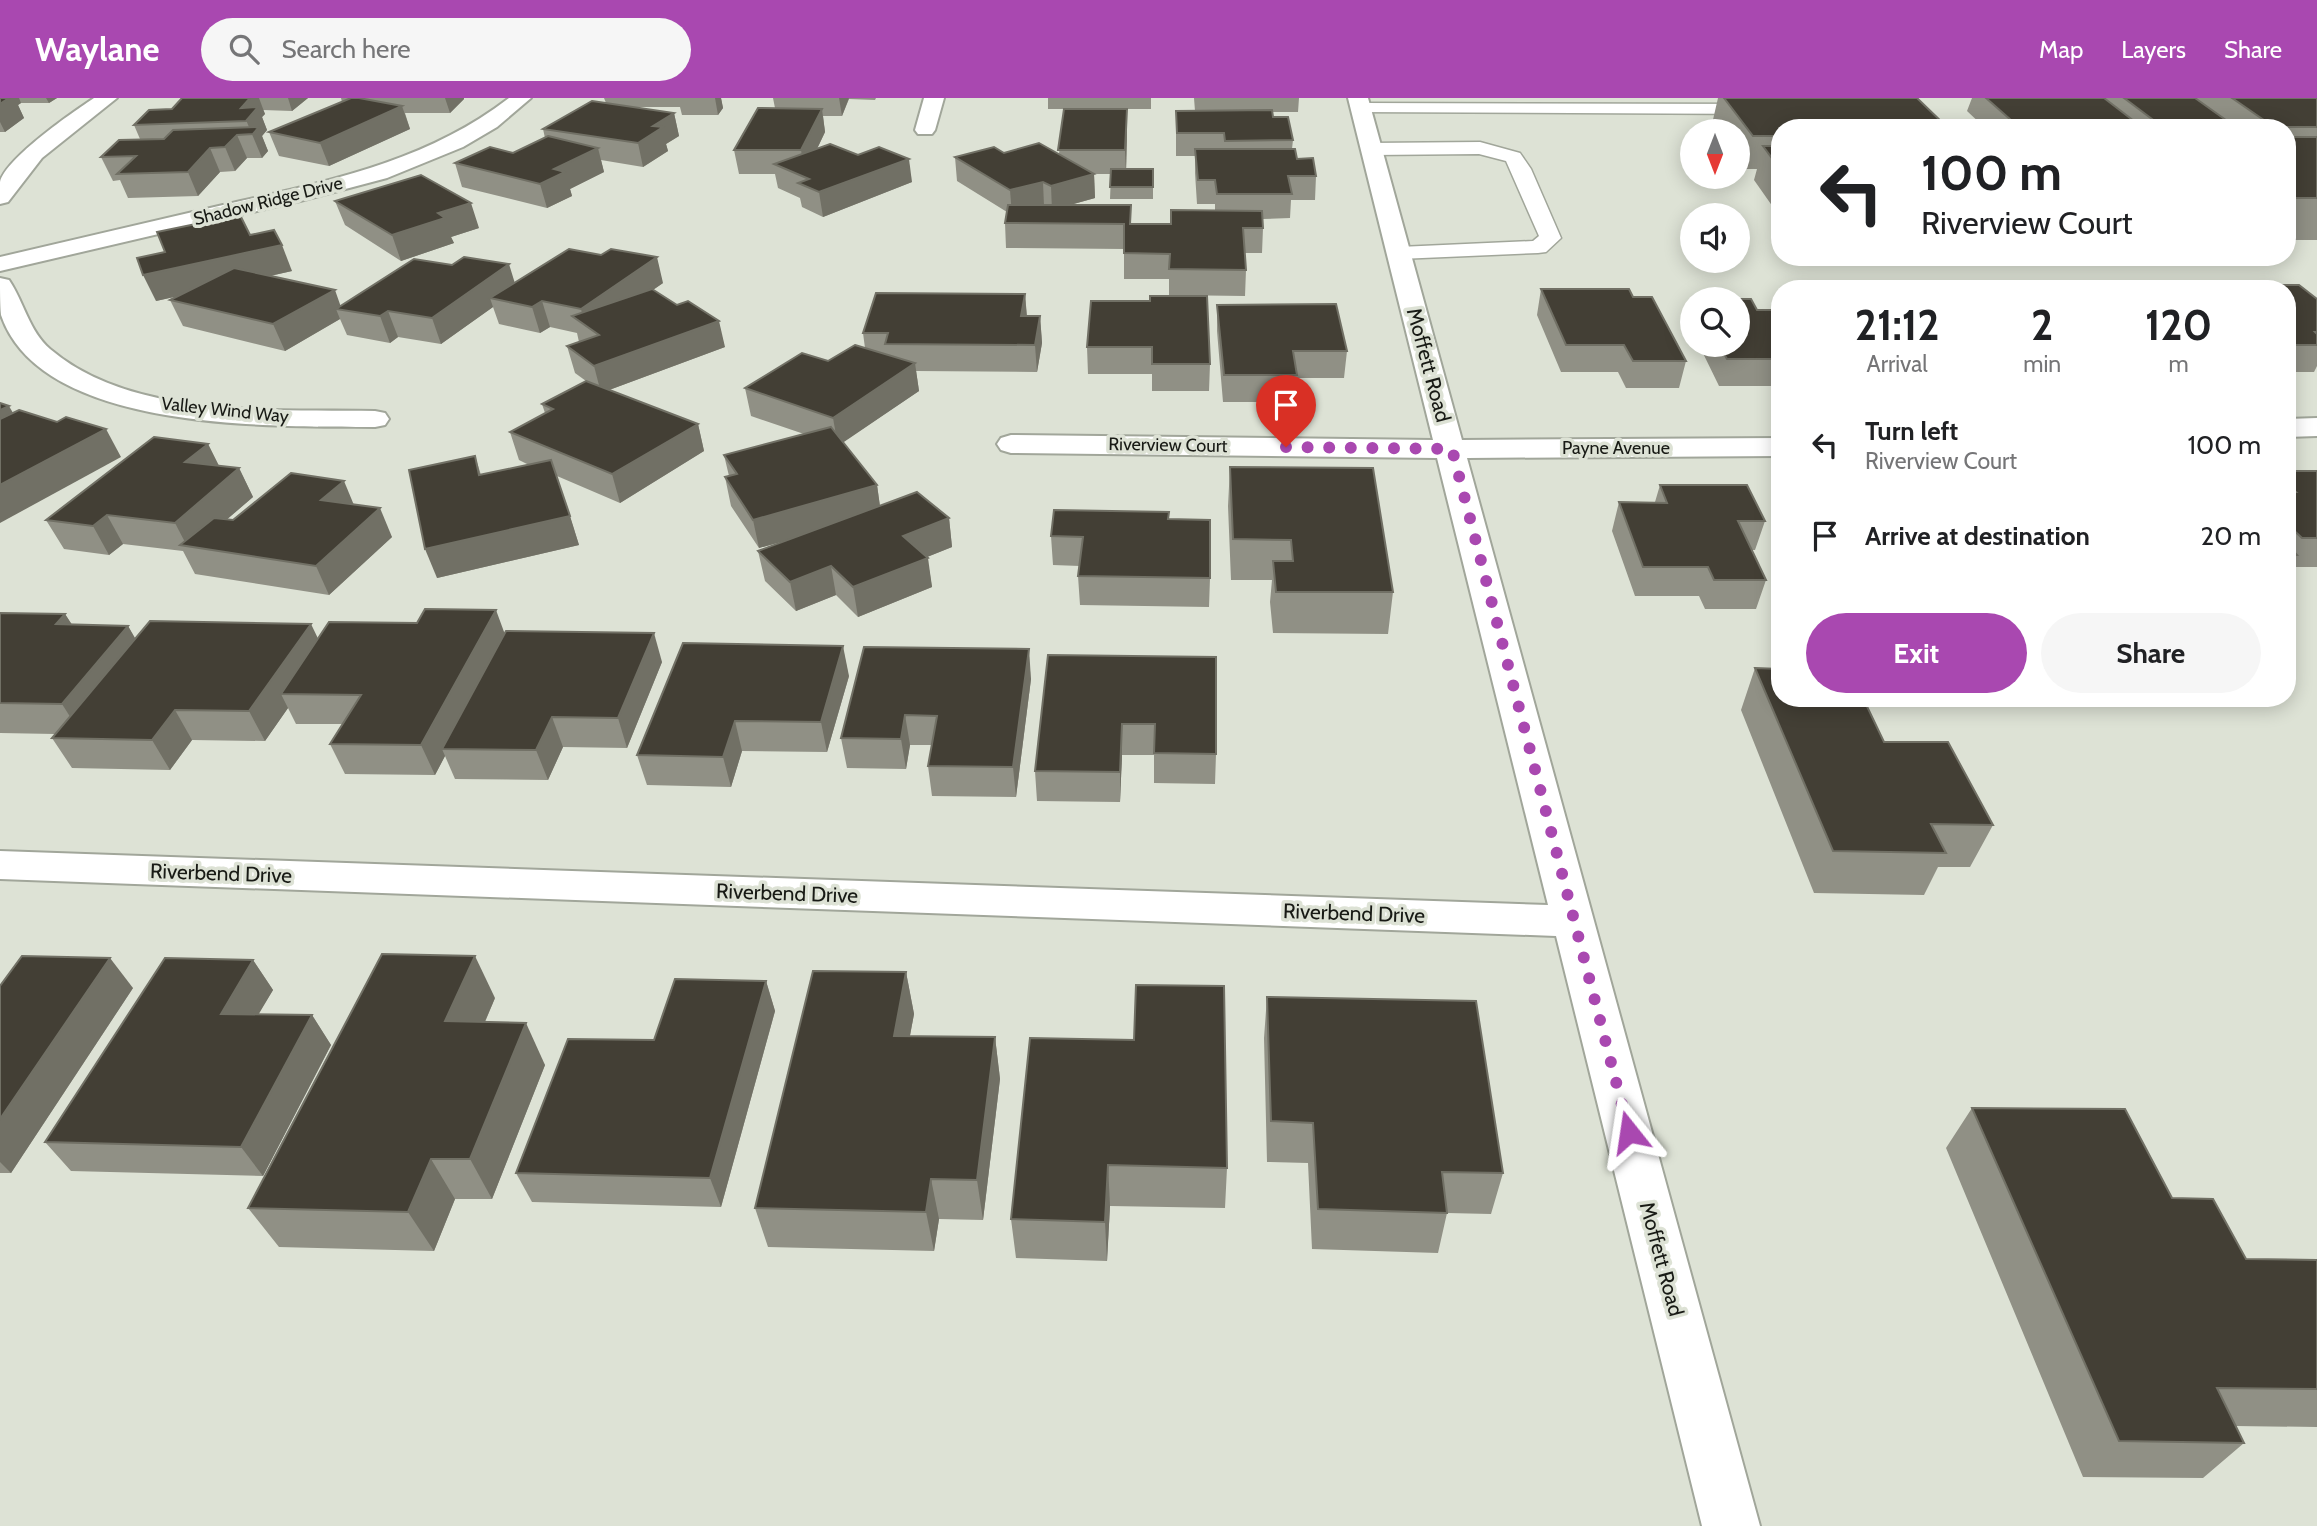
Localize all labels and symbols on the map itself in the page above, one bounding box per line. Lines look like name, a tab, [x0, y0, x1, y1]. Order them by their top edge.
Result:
north arrow	[1680, 119, 1750, 189]
street label: Shadow Ridge Drive	[191, 172, 345, 230]
street label: Moffett Road	[1402, 305, 1456, 425]
pin	[1256, 375, 1316, 447]
street label: Valley Wind Way	[160, 392, 290, 428]
street label: Riverview Court	[1108, 433, 1228, 457]
street label: Payne Avenue	[1562, 437, 1670, 459]
street label: Riverbend Drive	[150, 858, 293, 888]
street label: Riverbend Drive	[716, 878, 859, 908]
street label: Riverbend Drive	[1283, 898, 1426, 928]
position arrow	[1592, 1095, 1666, 1169]
street label: Moffett Road	[1635, 1199, 1689, 1319]

